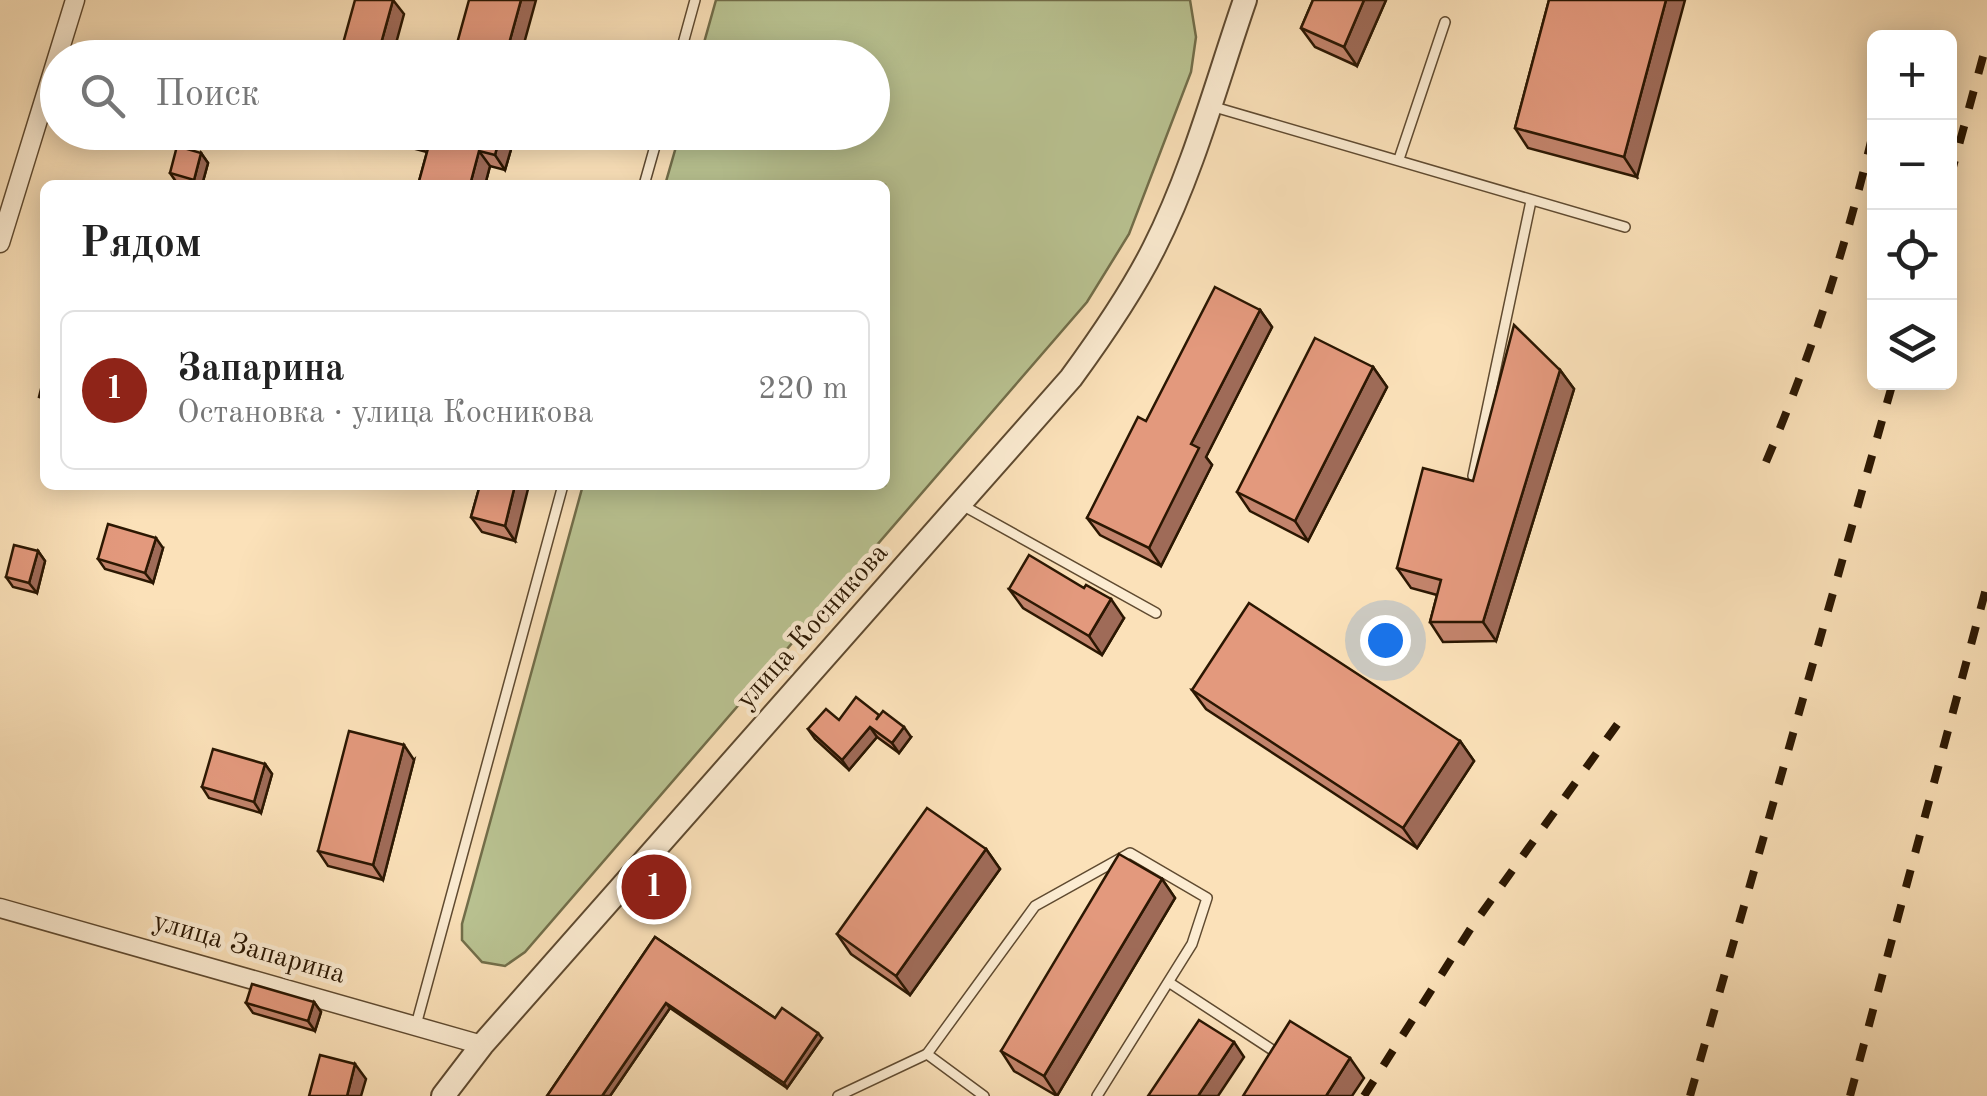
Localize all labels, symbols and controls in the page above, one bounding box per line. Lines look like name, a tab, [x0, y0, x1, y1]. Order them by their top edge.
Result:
map controls	[1867, 30, 1957, 390]
button: +	[1867, 30, 1957, 120]
search box	[40, 40, 890, 150]
icon: search	[75, 68, 130, 123]
text: Поиск	[155, 76, 260, 114]
button: −	[1867, 120, 1957, 210]
button: locate	[1867, 210, 1957, 300]
text: Рядом	[80, 224, 202, 266]
button: layers	[1867, 300, 1957, 390]
text: Запарина	[177, 351, 345, 389]
text: 1	[105, 374, 124, 406]
text: 220 m	[758, 374, 848, 406]
text: Остановка · улица Косникова	[177, 398, 594, 430]
street label: улица Косникова	[732, 539, 894, 715]
your location	[1360, 615, 1411, 666]
pin: 1	[622, 850, 686, 924]
street label: улица Запарина	[150, 908, 349, 990]

